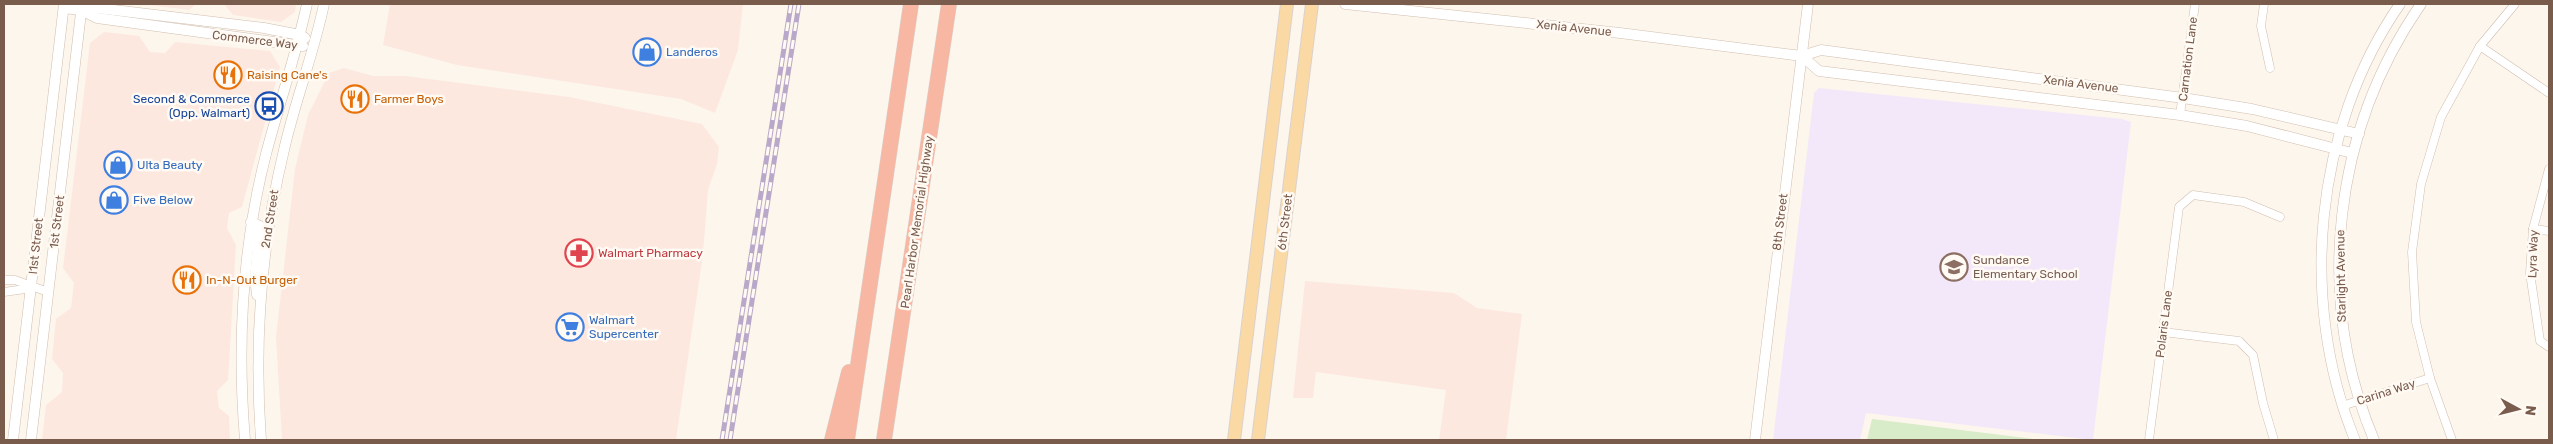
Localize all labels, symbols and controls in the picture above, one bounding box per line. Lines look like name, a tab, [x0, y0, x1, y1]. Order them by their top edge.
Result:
street label: Carnation Lane	[2176, 16, 2200, 102]
street label: Xenia Avenue	[1536, 17, 1613, 39]
street label: Commerce Way	[211, 28, 299, 52]
shop icon: Landeros	[632, 37, 662, 67]
place label: Landeros	[666, 45, 718, 59]
restaurant icon: Raising Cane's	[213, 60, 243, 90]
place label: Raising Cane's	[247, 68, 328, 82]
street label: Xenia Avenue	[2043, 72, 2120, 96]
restaurant icon: Farmer Boys	[340, 84, 370, 114]
bus stop icon: Second & Commerce (Opp. Walmart)	[254, 91, 284, 121]
place label: Second & Commerce (Opp. Walmart)	[133, 92, 250, 120]
place label: Farmer Boys	[374, 92, 444, 106]
street label: Pearl Harbor Memorial Highway	[898, 134, 936, 309]
shop icon: Ulta Beauty	[103, 150, 133, 180]
place label: Ulta Beauty	[137, 158, 203, 172]
shop icon: Five Below	[99, 185, 129, 215]
street label: 2nd Street	[258, 188, 282, 249]
street label: 8th Street	[1770, 192, 1790, 251]
place label: Five Below	[133, 193, 193, 207]
street label: 6th Street	[1275, 193, 1295, 251]
street label: 1st Street	[47, 194, 67, 249]
street label: l1st Street	[26, 217, 46, 275]
street label: Starlight Avenue	[2333, 229, 2349, 323]
street label: Lyra Way	[2525, 229, 2541, 278]
pharmacy icon: Walmart Pharmacy	[564, 238, 594, 268]
place label: Walmart Pharmacy	[598, 246, 703, 260]
school or university icon: Sundance Elementary School	[1939, 252, 1969, 282]
place label: Sundance Elementary School	[1973, 253, 2078, 281]
restaurant icon: In-N-Out Burger	[172, 265, 202, 295]
place label: In-N-Out Burger	[206, 273, 298, 287]
street label: Polaris Lane	[2153, 289, 2175, 359]
supermarket icon: Walmart Supercenter	[555, 312, 585, 342]
place label: Walmart Supercenter	[589, 313, 659, 341]
street label: Carina Way	[2355, 376, 2418, 408]
north arrow	[2493, 384, 2543, 434]
text: N	[2521, 404, 2539, 417]

